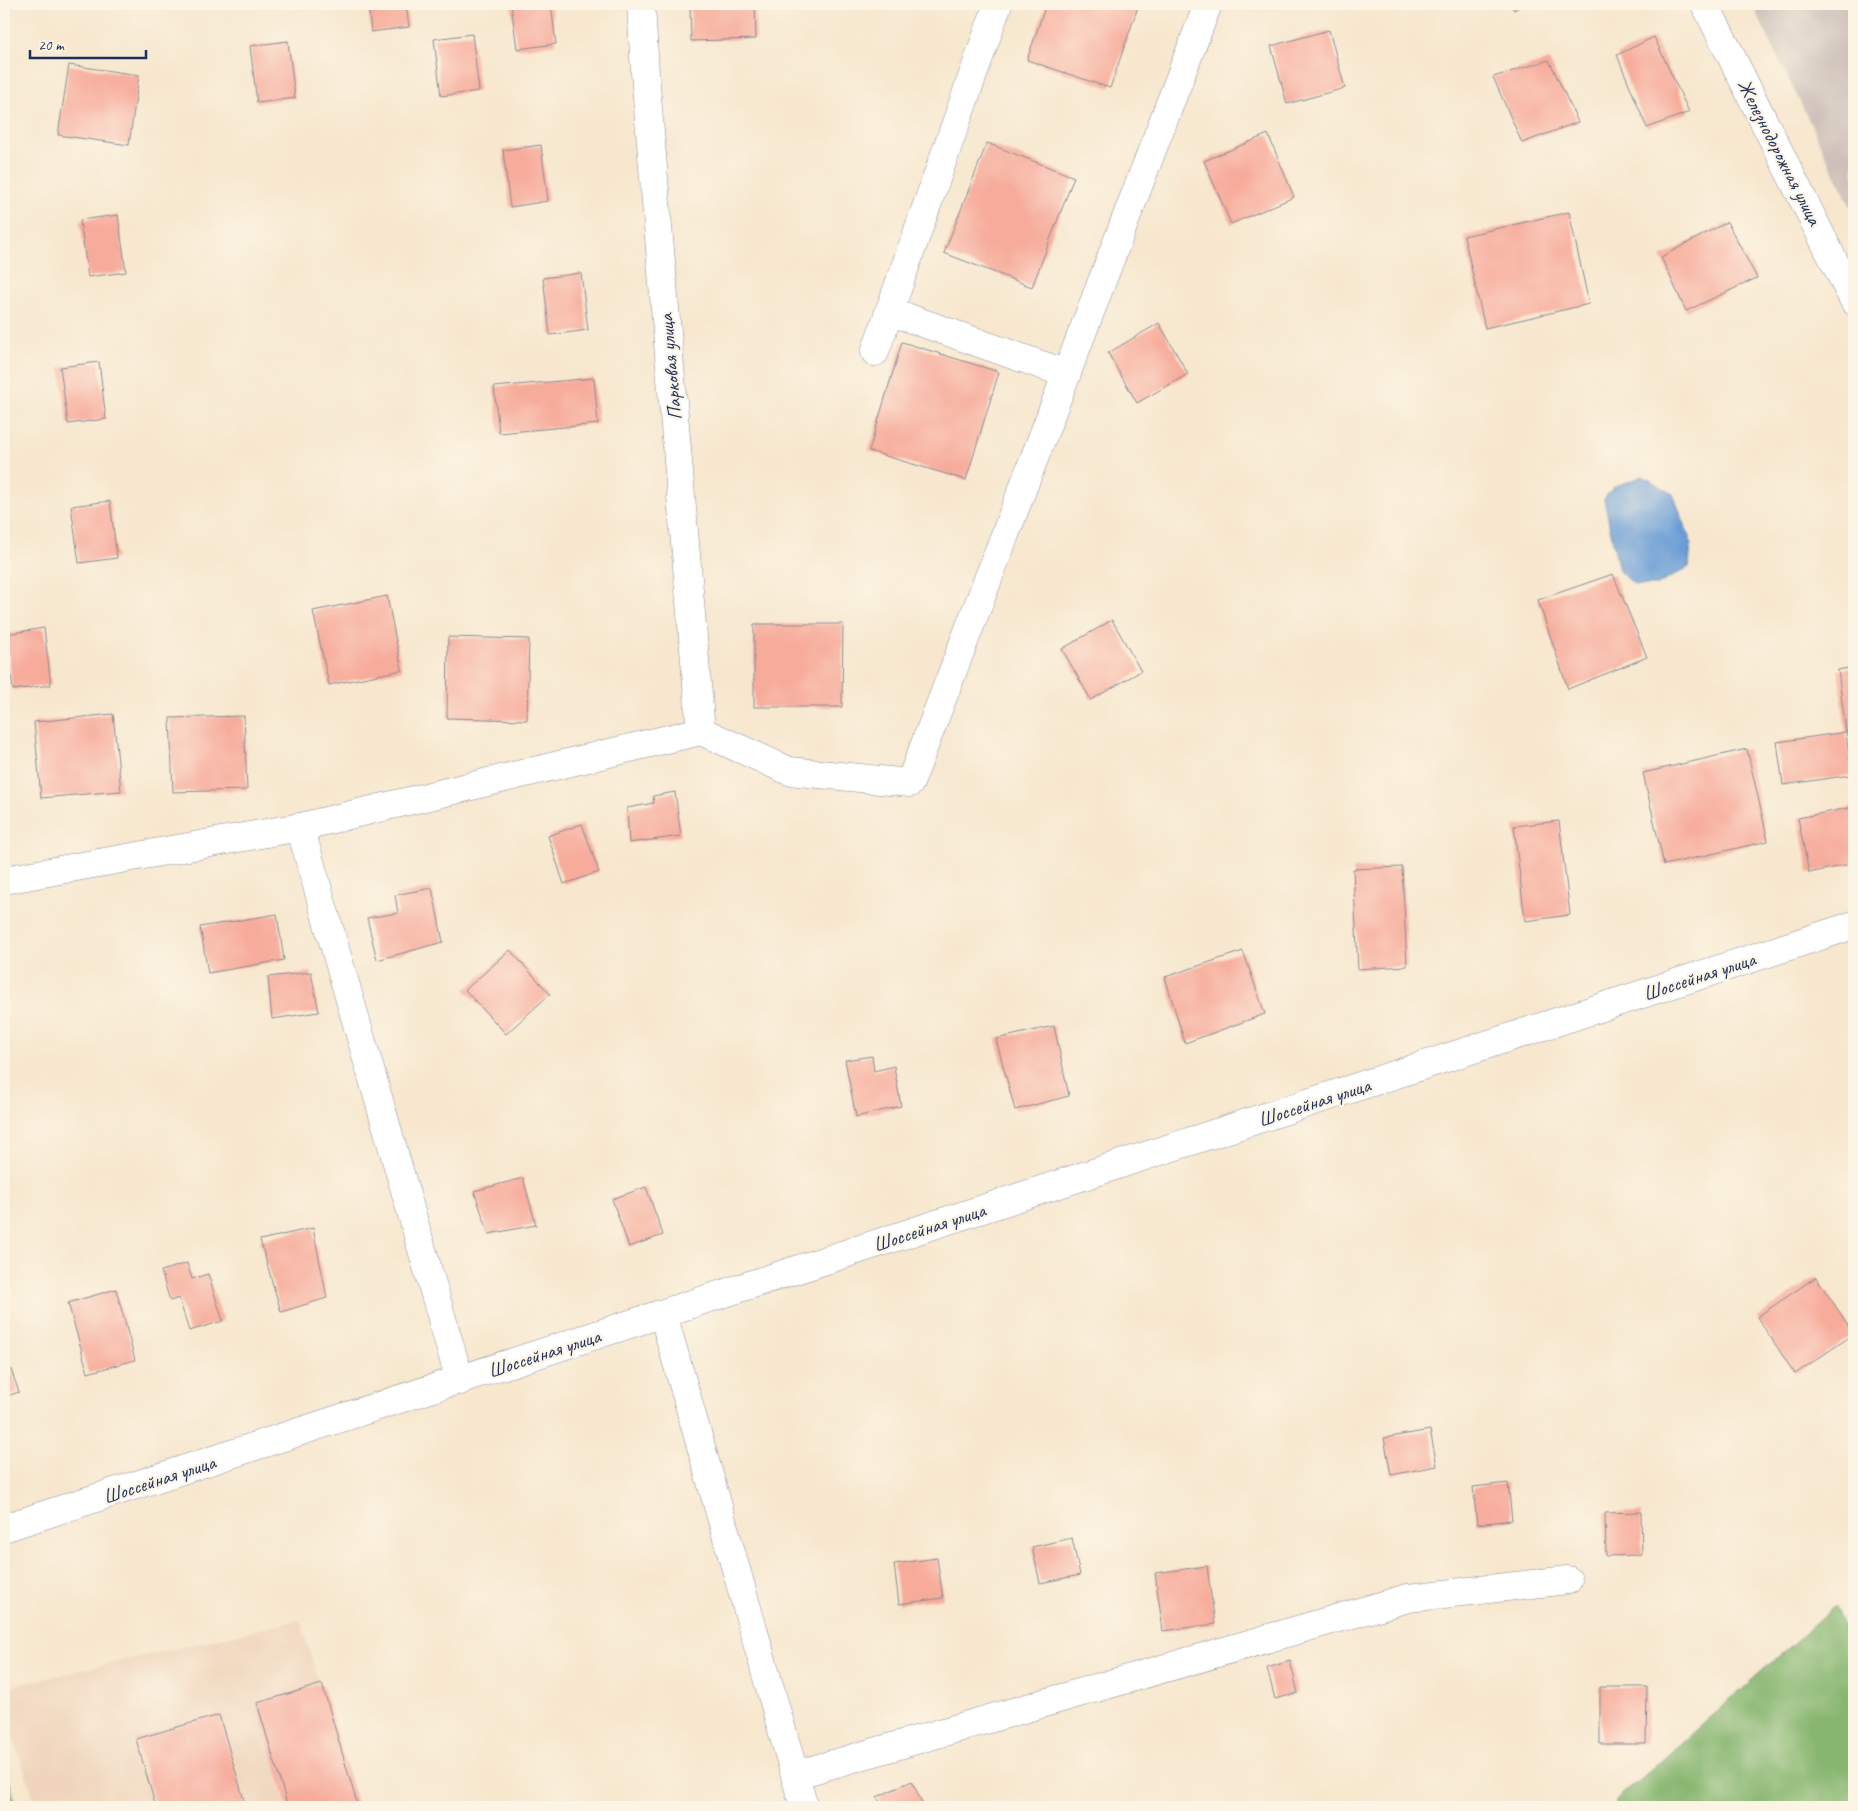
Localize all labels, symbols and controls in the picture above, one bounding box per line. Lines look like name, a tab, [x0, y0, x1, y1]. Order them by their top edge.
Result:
scale bar	[30, 28, 146, 60]
text: 20 m	[38, 36, 65, 55]
street label: Железнодорожная улица	[1732, 75, 1828, 231]
street label: Парковая улица	[653, 312, 688, 421]
street label: Шоссейная улица	[1640, 946, 1760, 1006]
street label: Шоссейная улица	[1255, 1072, 1375, 1132]
street label: Шоссейная улица	[870, 1197, 990, 1257]
street label: Шоссейная улица	[485, 1323, 605, 1383]
street label: Шоссейная улица	[100, 1449, 220, 1509]

